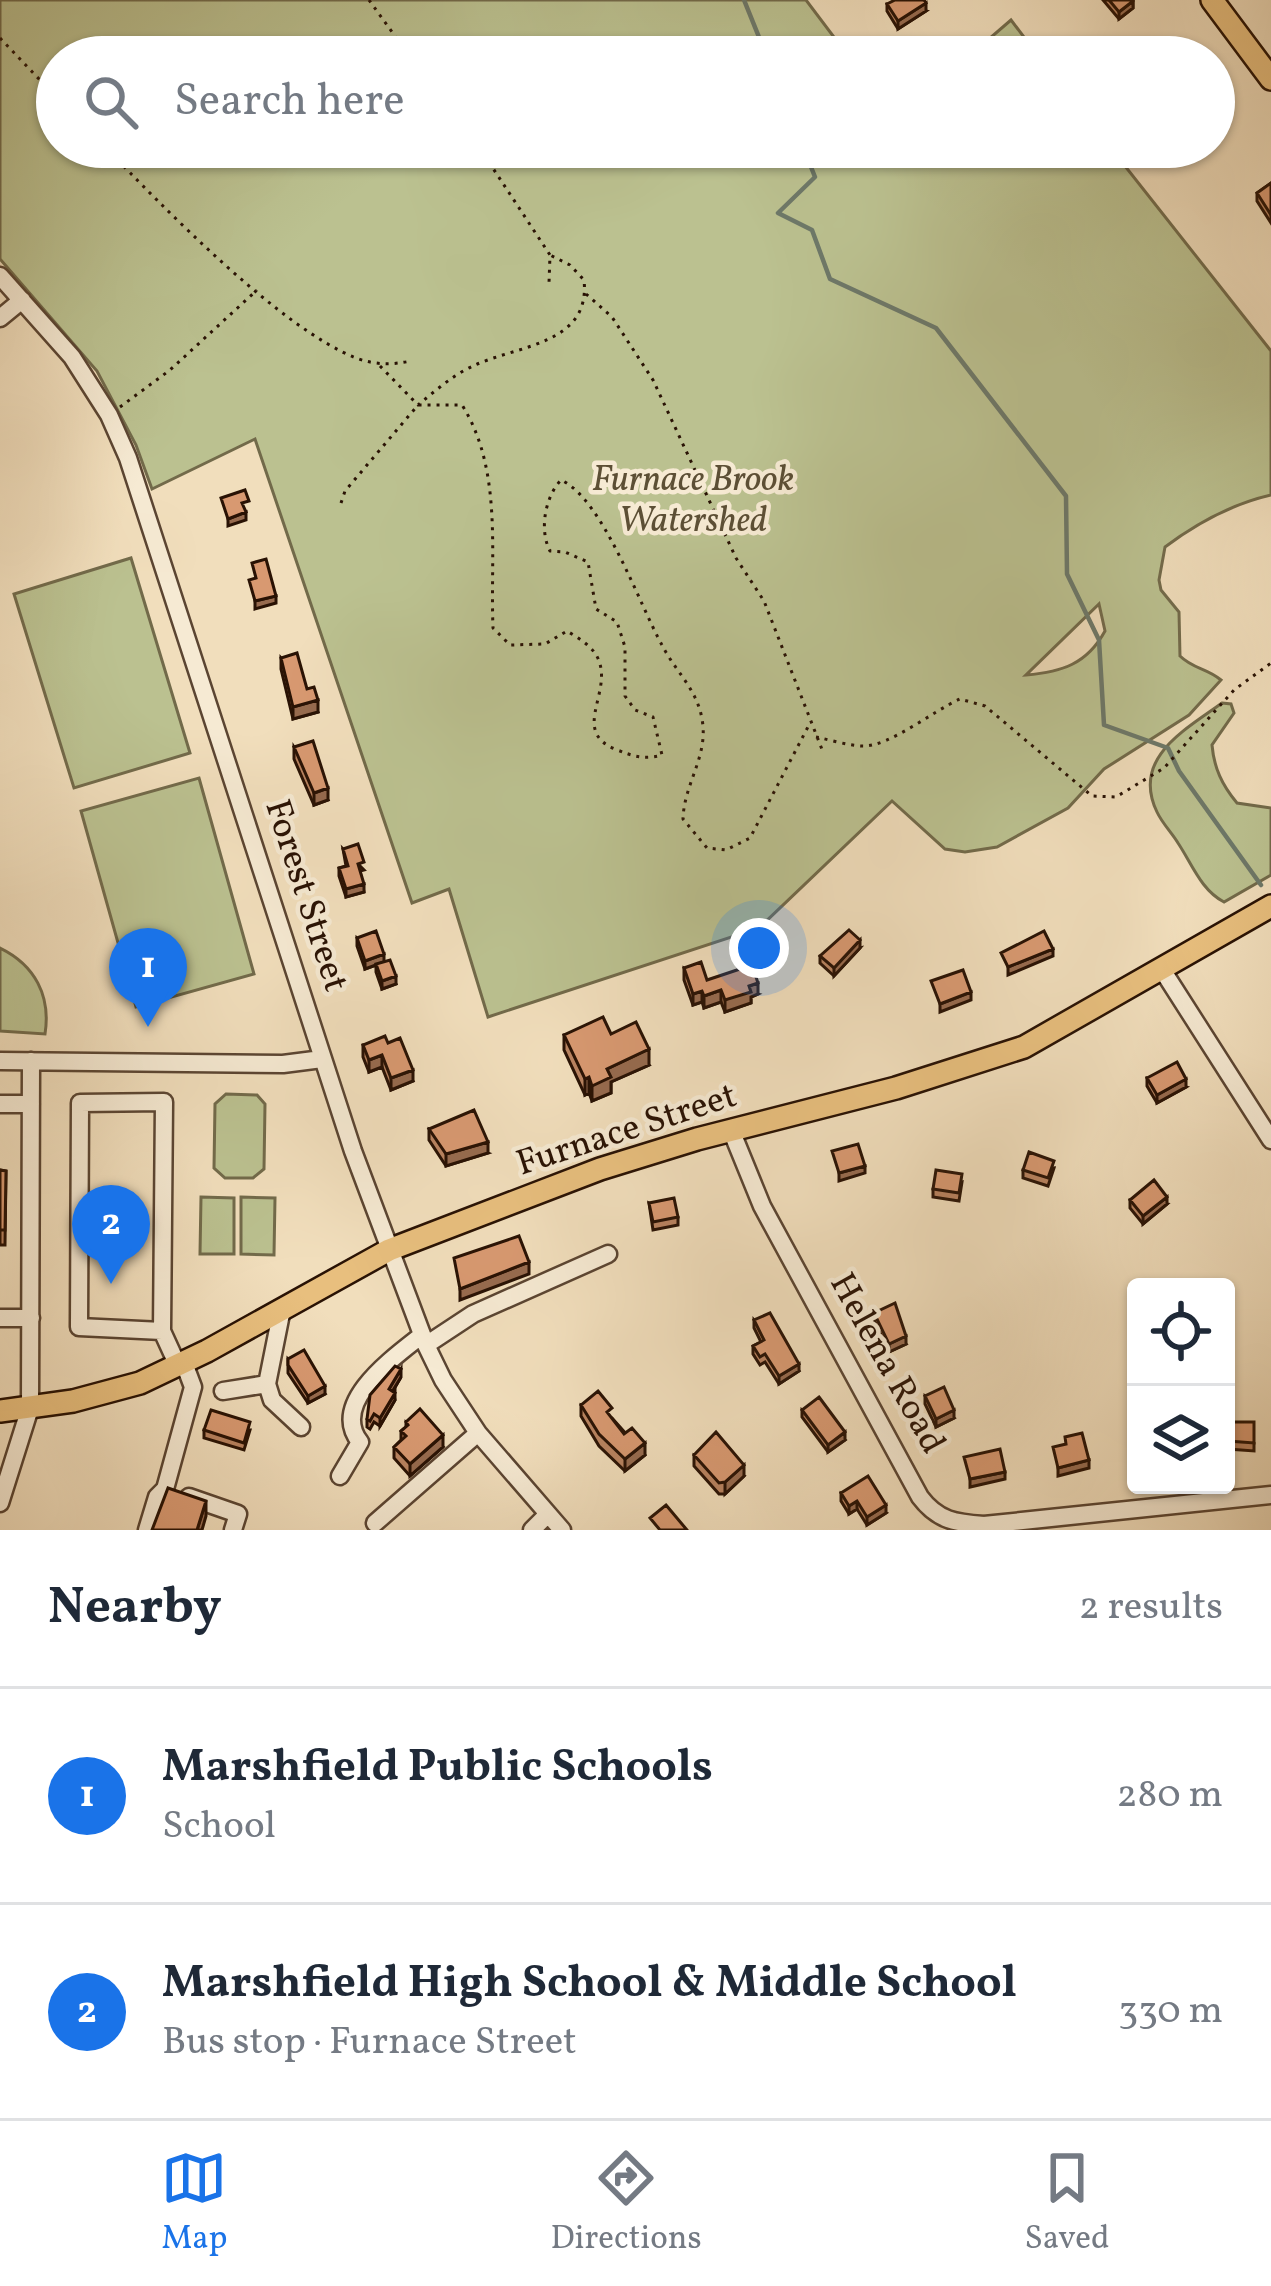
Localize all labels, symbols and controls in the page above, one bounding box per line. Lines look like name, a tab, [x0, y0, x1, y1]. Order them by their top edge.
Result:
search box	[36, 36, 1235, 168]
icon: search	[78, 69, 144, 135]
text: Search here	[174, 71, 405, 134]
park label: Furnace Brook Watershed	[592, 456, 794, 547]
street label: Forest Street	[250, 794, 360, 998]
your location	[729, 918, 789, 978]
pin: 1	[109, 928, 187, 1027]
street label: Furnace Street	[511, 1072, 743, 1190]
pin: 2	[72, 1185, 150, 1284]
street label: Helena Road	[816, 1264, 956, 1464]
map controls	[1127, 1278, 1235, 1494]
button: locate	[1127, 1278, 1235, 1386]
button: layers	[1127, 1386, 1235, 1494]
text: Nearby	[48, 1573, 222, 1644]
text: 2 results	[1079, 1581, 1223, 1635]
text: Marshfield Public Schools	[162, 1737, 713, 1800]
text: 1	[79, 1769, 95, 1823]
text: 280 m	[1116, 1769, 1223, 1823]
text: School	[162, 1800, 276, 1854]
text: Marshfield High School & Middle School	[162, 1953, 1017, 2016]
text: 2	[77, 1985, 97, 2039]
text: 330 m	[1118, 1985, 1223, 2039]
text: Bus stop · Furnace Street	[162, 2016, 577, 2070]
tab: Map	[161, 2145, 228, 2263]
tab: Directions	[550, 2145, 702, 2263]
tab: Saved	[1025, 2145, 1110, 2263]

